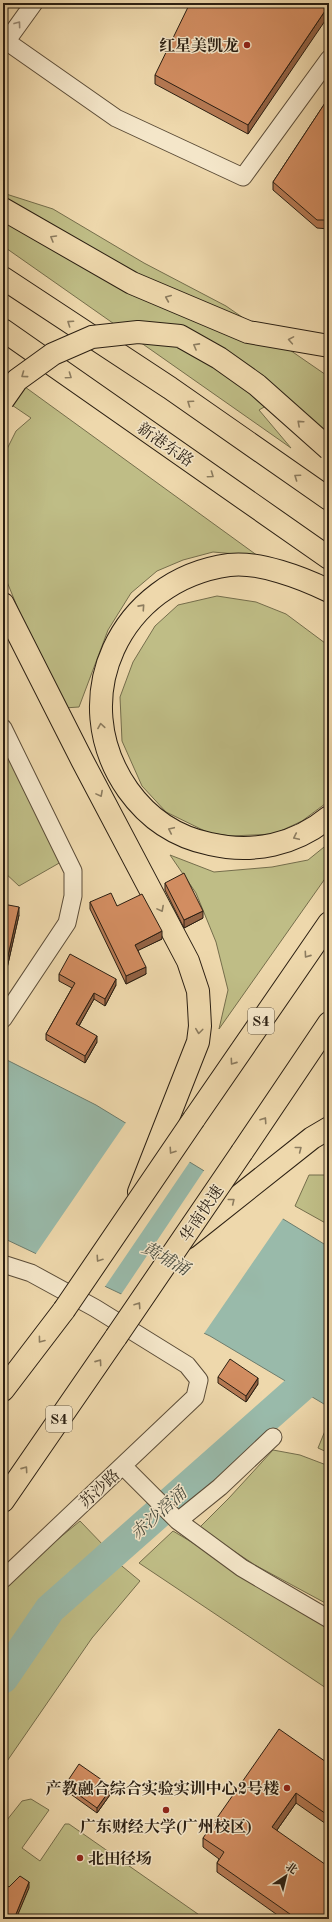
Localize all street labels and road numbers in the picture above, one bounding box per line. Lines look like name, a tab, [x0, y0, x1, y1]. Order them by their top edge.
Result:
street label: 新港东路	[134, 419, 197, 471]
road number: S4	[248, 1008, 274, 1034]
street label: 华南快速	[176, 1182, 227, 1245]
road number: S4	[46, 1406, 72, 1432]
street label: 苏沙路	[76, 1466, 123, 1512]

